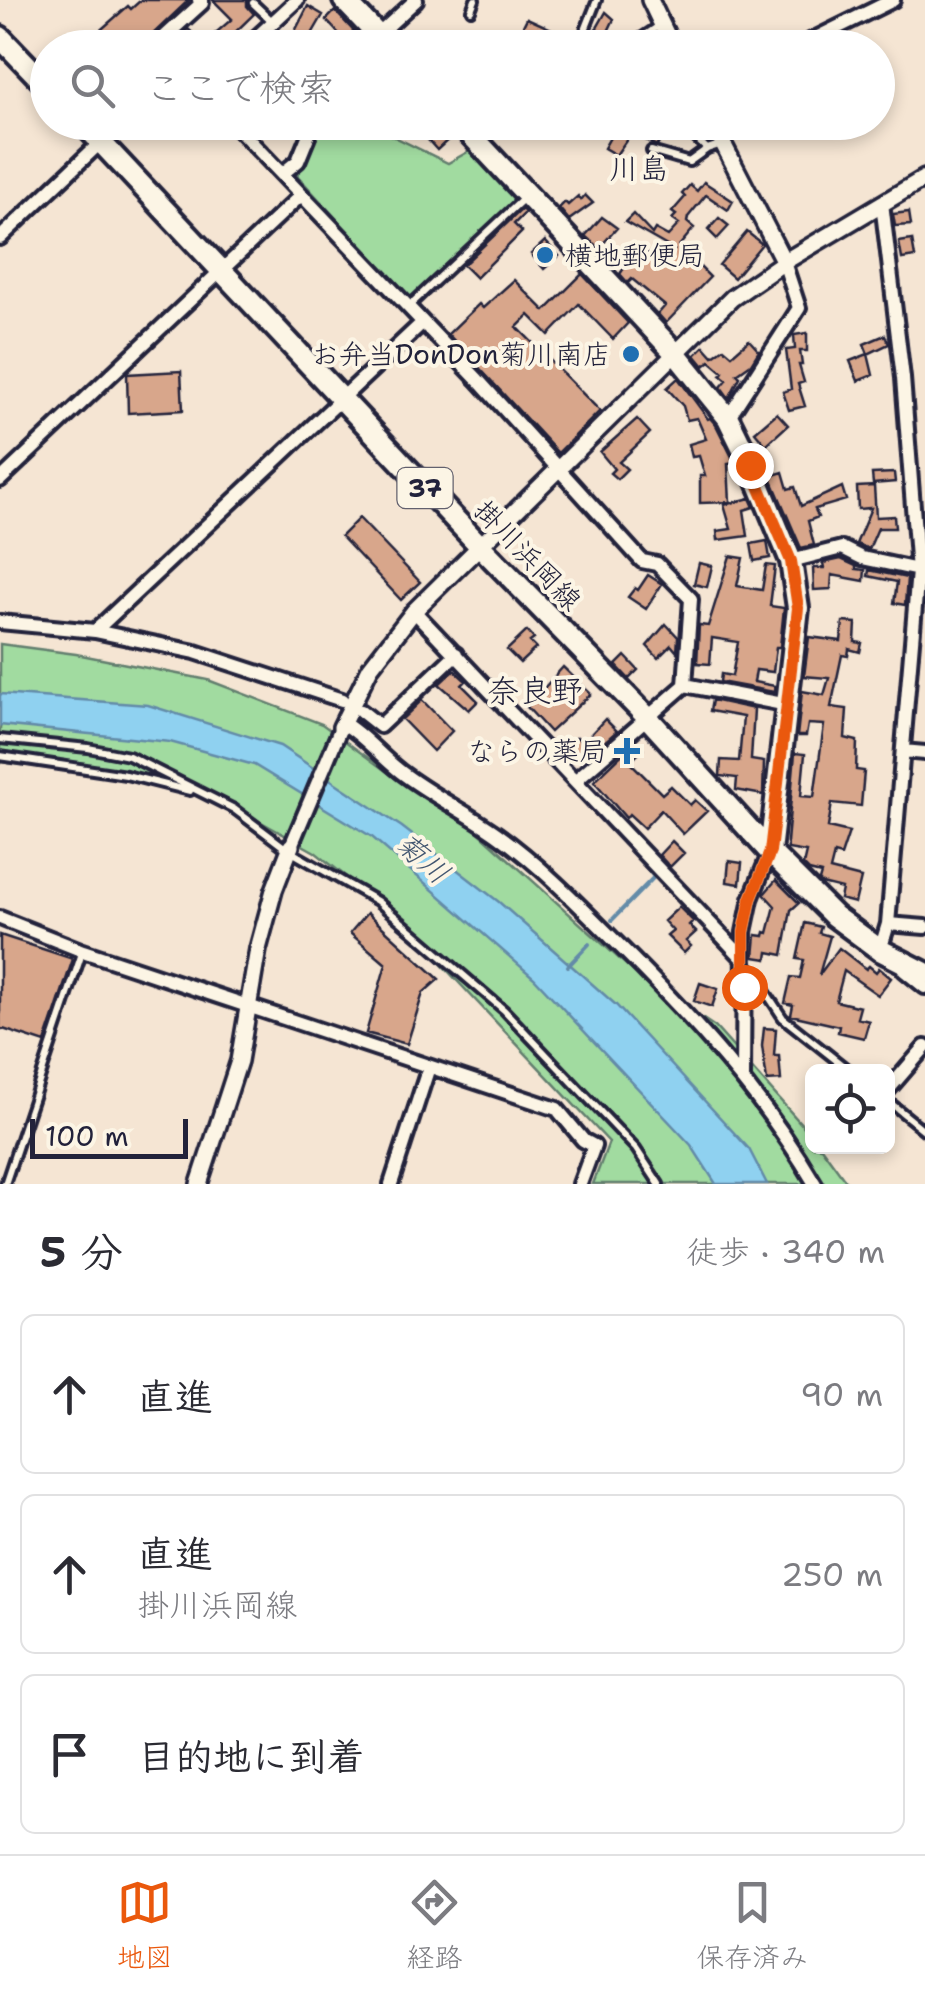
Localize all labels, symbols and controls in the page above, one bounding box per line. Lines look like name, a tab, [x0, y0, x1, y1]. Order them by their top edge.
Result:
search box	[30, 30, 895, 140]
icon: search	[65, 58, 120, 113]
text: ここで検索	[145, 62, 335, 113]
district label: 川島	[609, 148, 669, 189]
place label: 横地郵便局	[565, 236, 705, 274]
marker: 横地郵便局	[534, 244, 556, 266]
place label: お弁当DonDon菊川南店	[311, 335, 611, 373]
marker: お弁当DonDon菊川南店	[620, 343, 642, 365]
route end	[728, 443, 774, 489]
road number: 37	[398, 468, 452, 508]
street label: 掛川浜岡線	[466, 491, 590, 619]
district label: 奈良野	[487, 669, 583, 712]
place label: ならの薬局	[467, 732, 607, 770]
marker: ならの薬局	[616, 740, 638, 762]
water label: 菊川	[387, 823, 459, 893]
route start	[722, 965, 768, 1011]
map controls	[805, 1064, 895, 1154]
button: locate	[805, 1064, 895, 1154]
scale bar	[30, 1114, 188, 1158]
text: 100 m	[45, 1117, 129, 1155]
text: 5 分	[40, 1224, 123, 1280]
text: 徒歩 · 340 m	[686, 1230, 885, 1273]
icon: ahead	[42, 1367, 97, 1422]
text: 直進	[137, 1371, 213, 1422]
text: 90 m	[800, 1373, 883, 1416]
text: 直進	[137, 1528, 213, 1579]
icon: ahead	[42, 1547, 97, 1602]
text: 250 m	[781, 1553, 883, 1596]
text: 掛川浜岡線	[137, 1583, 297, 1626]
icon: arrive	[42, 1727, 97, 1782]
text: 目的地に到着	[137, 1731, 365, 1782]
tab: 地図	[117, 1875, 173, 1976]
tab: 経路	[406, 1875, 462, 1976]
tab: 保存済み	[696, 1875, 808, 1976]

